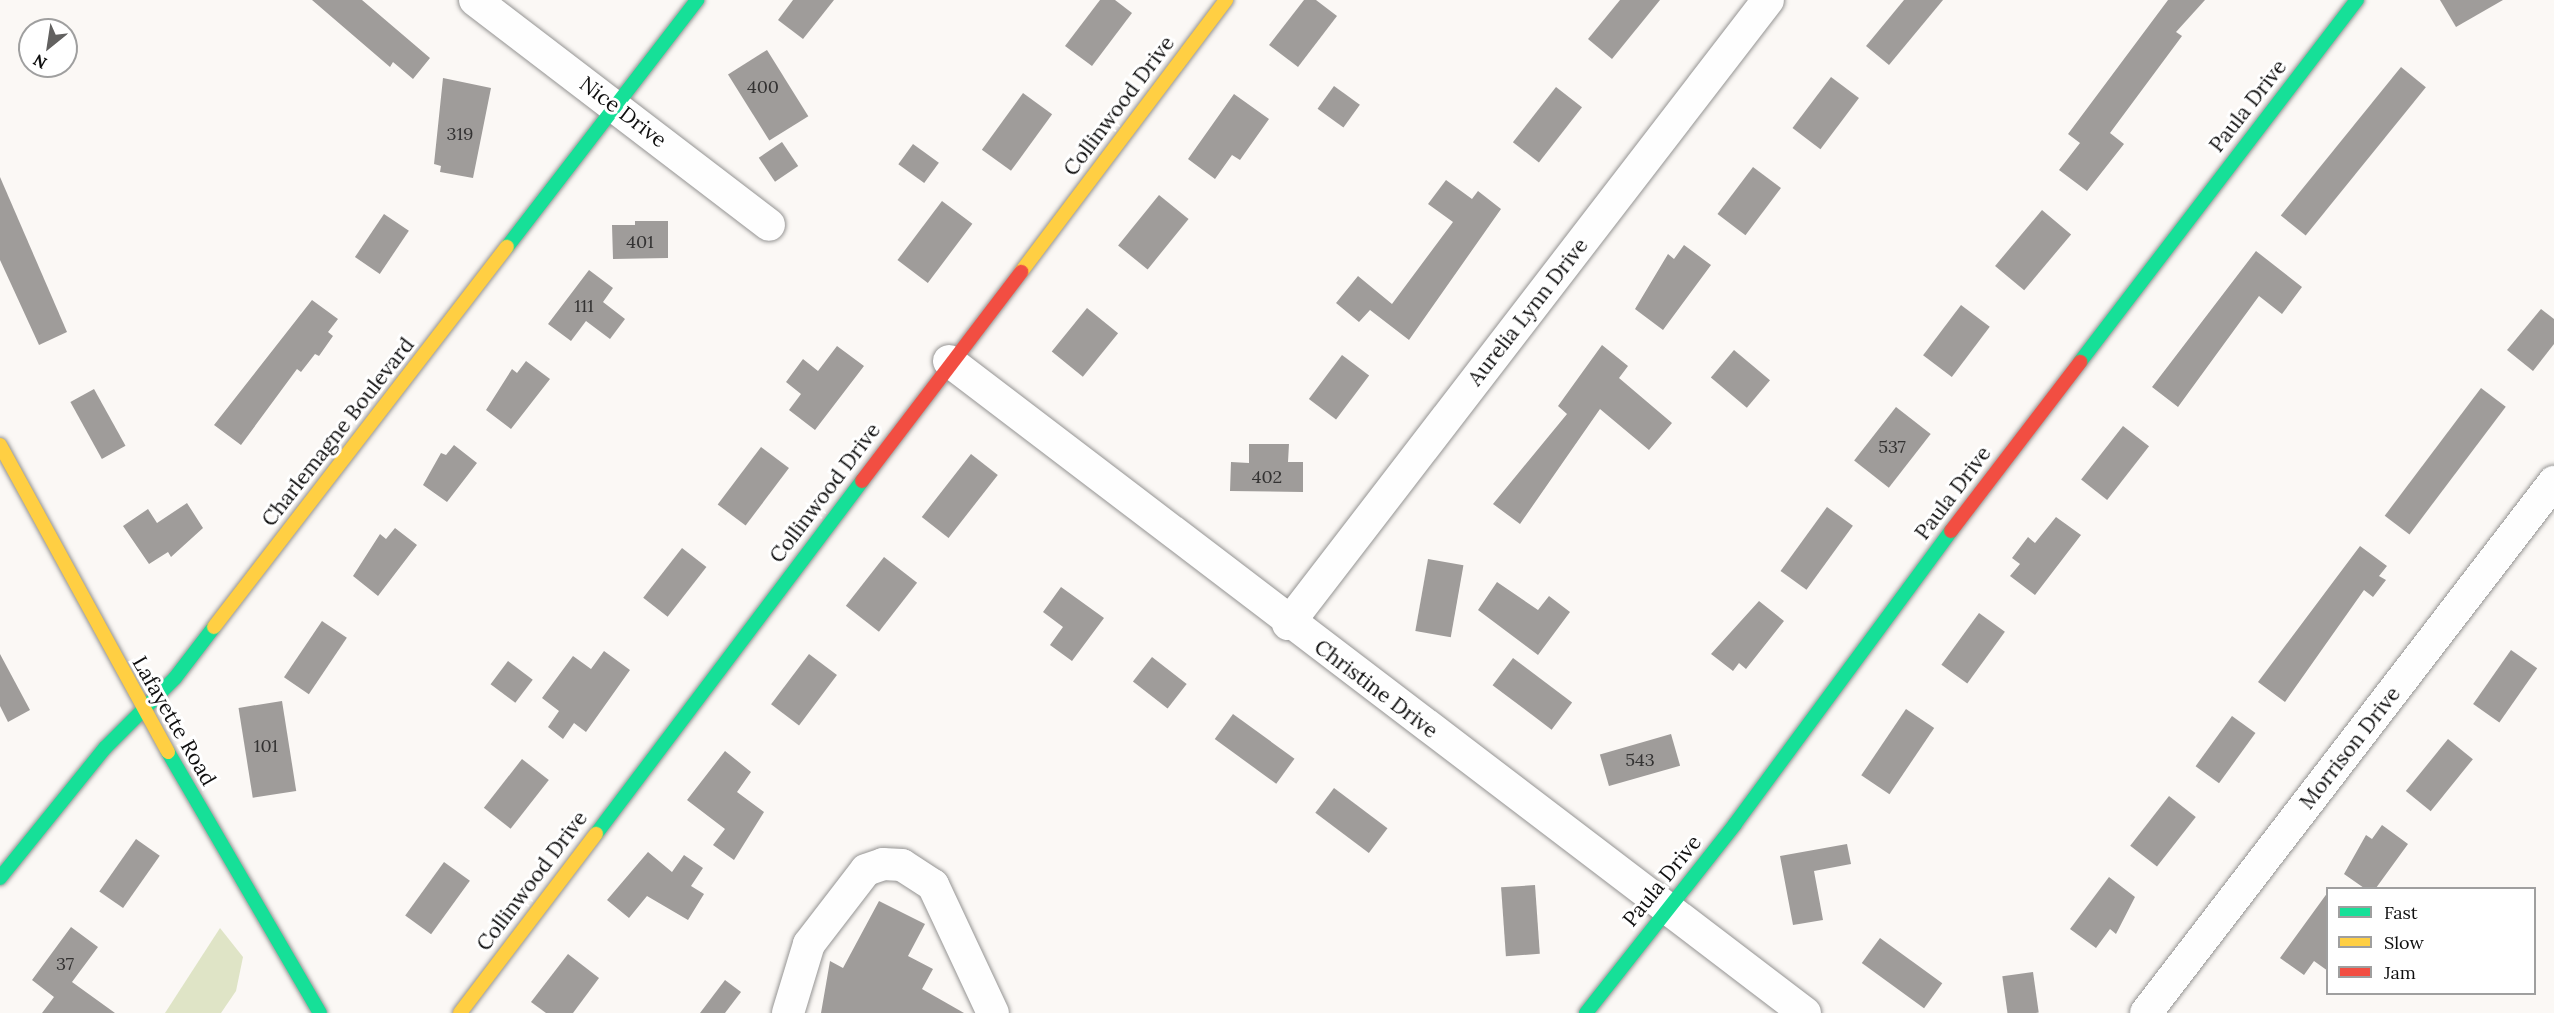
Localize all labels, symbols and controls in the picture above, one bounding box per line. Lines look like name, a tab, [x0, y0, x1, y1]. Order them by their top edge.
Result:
north arrow	[18, 18, 78, 78]
street label: Collinwood Drive	[1058, 31, 1180, 181]
text: N	[30, 50, 50, 74]
street label: Paula Drive	[2204, 55, 2292, 157]
street label: Nice Drive	[575, 71, 671, 153]
house number: 400	[747, 76, 779, 98]
house number: 319	[447, 123, 473, 145]
house number: 401	[626, 231, 654, 253]
street label: Aurelia Lynn Drive	[1463, 233, 1593, 391]
house number: 111	[574, 295, 594, 317]
street label: Charlemagne Boulevard	[256, 333, 420, 531]
street label: Collinwood Drive	[764, 418, 886, 568]
house number: 537	[1878, 436, 1906, 458]
street label: Paula Drive	[1910, 441, 1996, 545]
house number: 402	[1252, 466, 1282, 488]
street label: Christine Drive	[1309, 634, 1443, 744]
street label: Lafayette Road	[127, 652, 221, 790]
street label: Morrison Drive	[2294, 682, 2406, 814]
house number: 101	[254, 735, 278, 757]
house number: 543	[1625, 749, 1655, 771]
street label: Collinwood Drive	[471, 806, 593, 956]
street label: Paula Drive	[1617, 830, 1707, 932]
legend	[2326, 887, 2536, 995]
text: Fast	[2384, 901, 2418, 924]
text: Slow	[2384, 931, 2424, 954]
house number: 37	[56, 953, 74, 975]
text: Jam	[2384, 961, 2416, 984]

